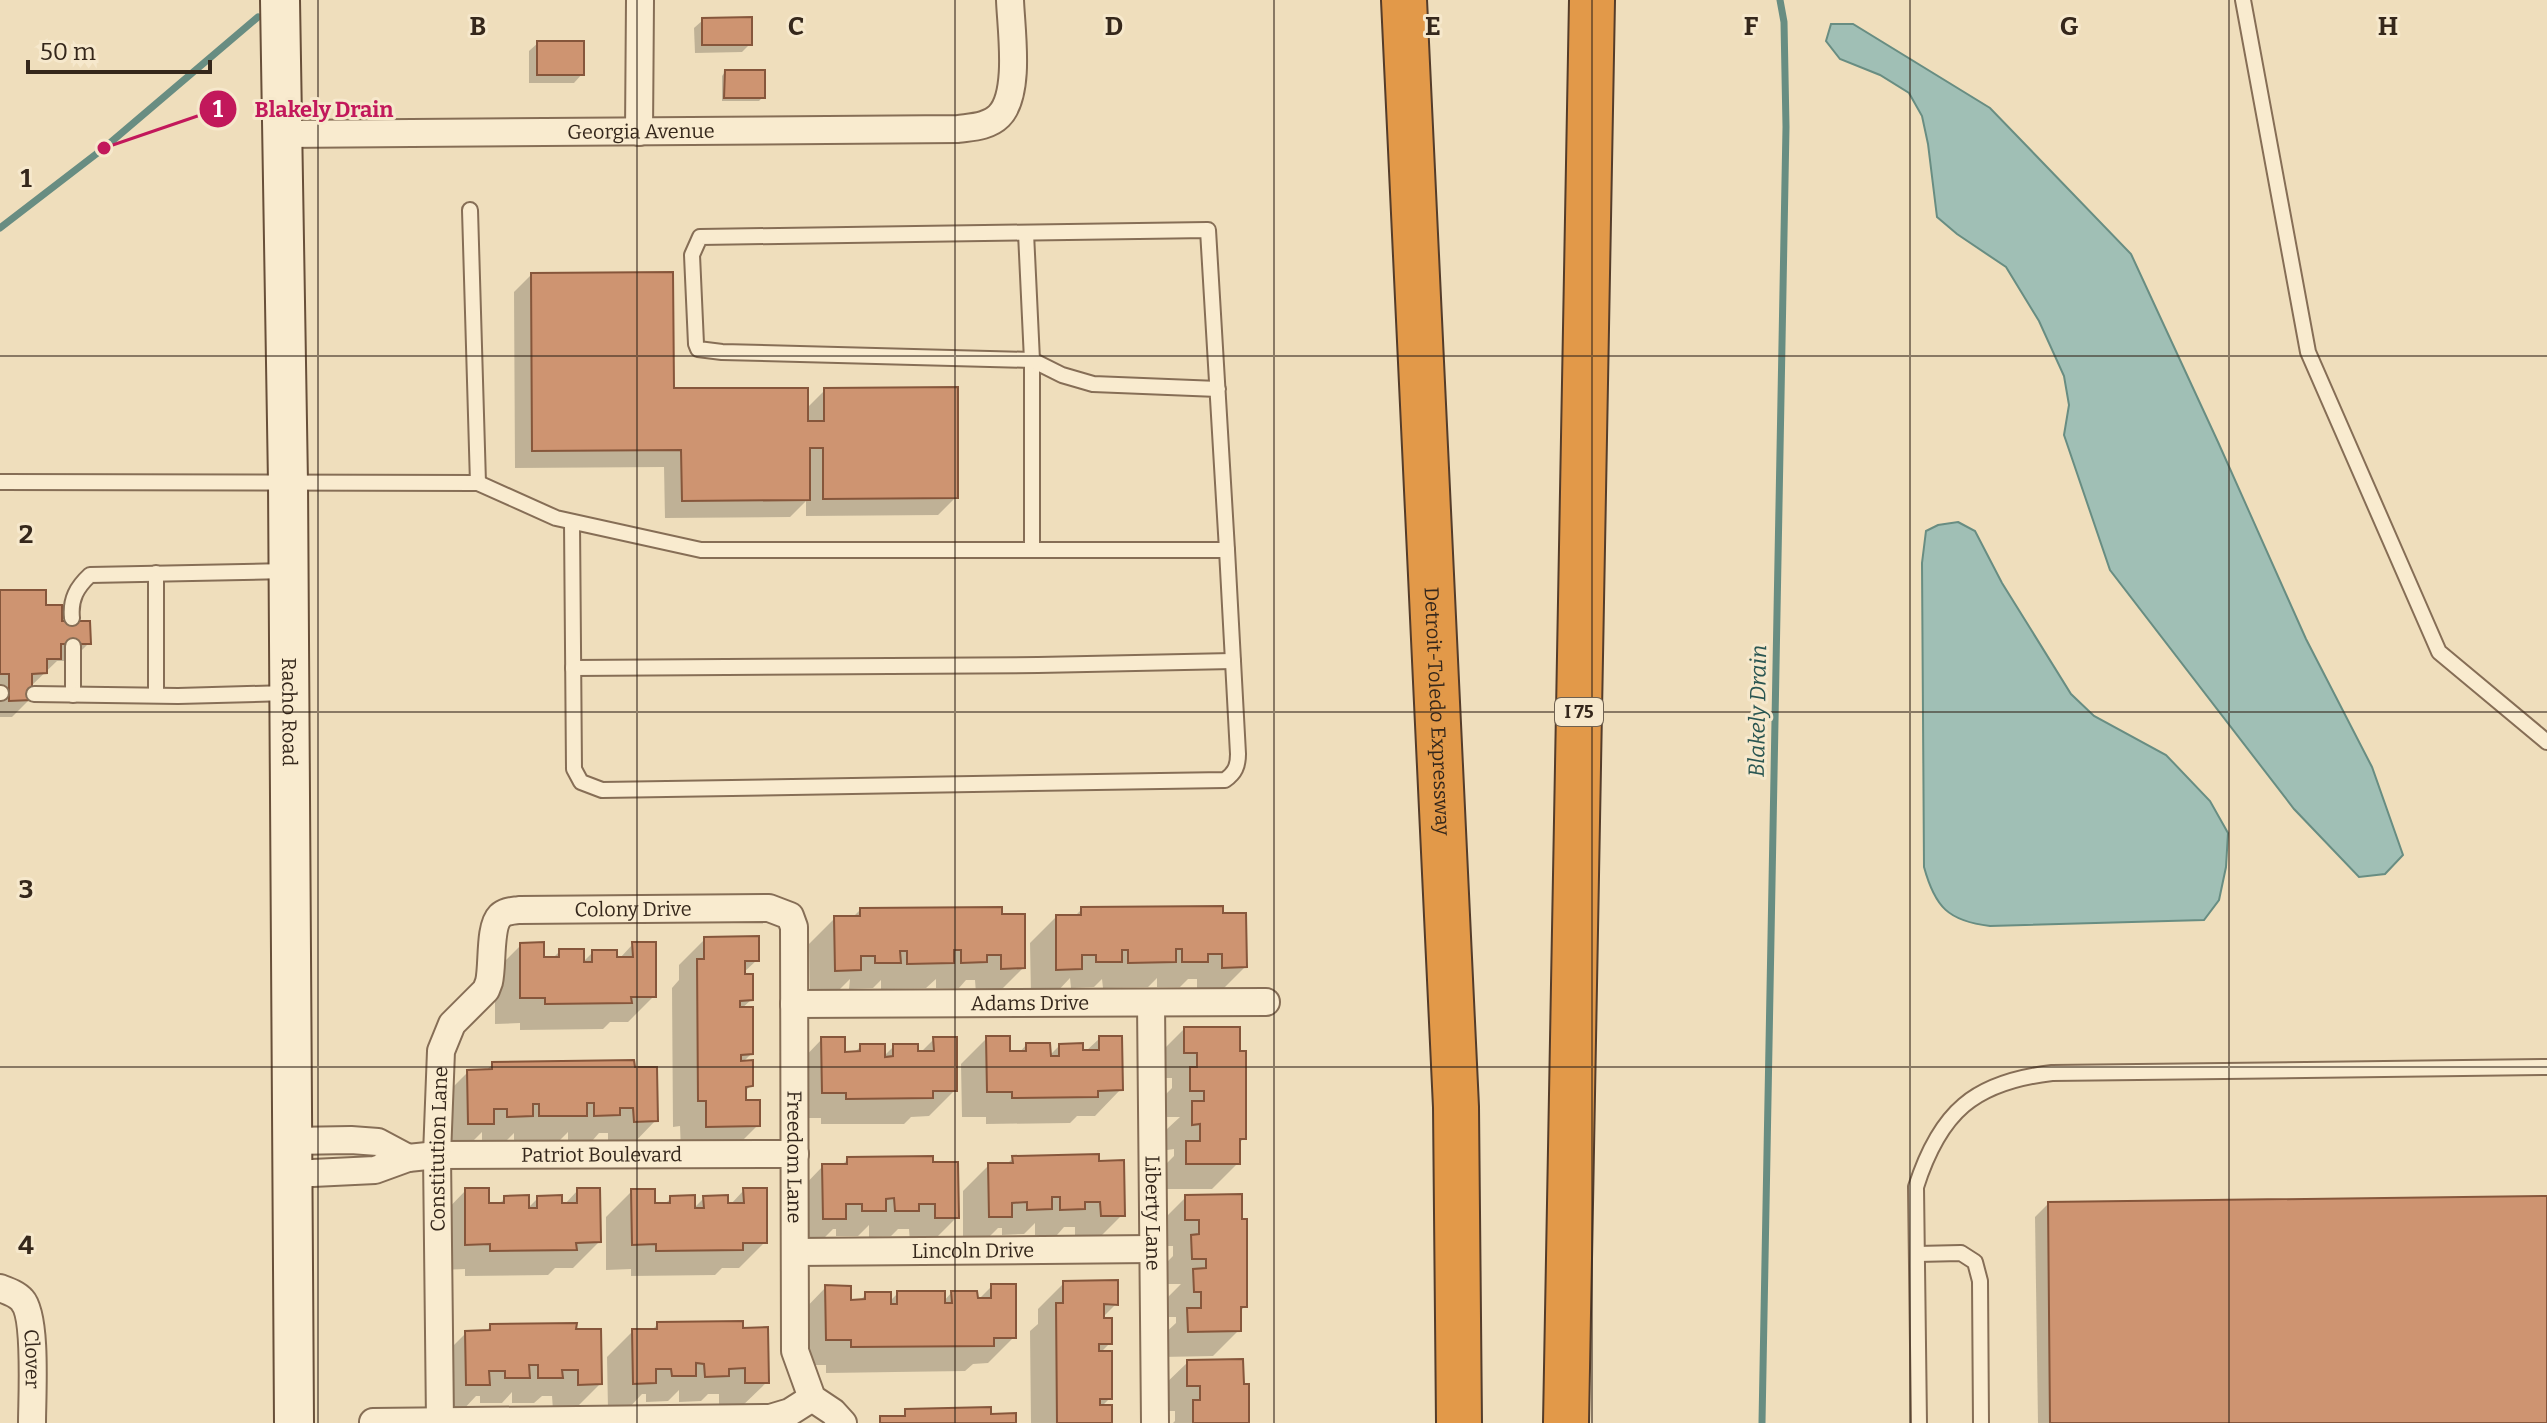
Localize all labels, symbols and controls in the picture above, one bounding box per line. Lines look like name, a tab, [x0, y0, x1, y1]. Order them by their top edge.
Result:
text: B	[470, 11, 486, 42]
text: C	[788, 11, 804, 42]
text: D	[1105, 11, 1123, 42]
text: E	[1425, 11, 1441, 42]
text: F	[1744, 11, 1759, 42]
text: G	[2060, 11, 2079, 42]
text: H	[2378, 11, 2398, 42]
scale bar	[28, 24, 210, 74]
text: 50 m	[40, 38, 96, 66]
callout: Blakely Drain	[198, 86, 409, 132]
text: 1	[213, 95, 224, 123]
text: Blakely Drain	[255, 96, 393, 123]
street label: Georgia Avenue	[567, 119, 715, 144]
text: 1	[20, 163, 32, 194]
text: 2	[19, 519, 33, 550]
street label: Detroit-Toledo Expressway	[1420, 586, 1455, 837]
water label: Blakely Drain	[1743, 645, 1772, 777]
street label: Racho Road	[277, 658, 302, 766]
road number: I 75	[1555, 698, 1603, 726]
text: 3	[19, 874, 33, 905]
street label: Colony Drive	[574, 897, 692, 922]
street label: Adams Drive	[971, 991, 1089, 1015]
street label: Constitution Lane	[425, 1066, 452, 1232]
street label: Freedom Lane	[782, 1090, 807, 1223]
street label: Patriot Boulevard	[521, 1142, 682, 1167]
street label: Liberty Lane	[1140, 1155, 1166, 1271]
text: 4	[18, 1230, 34, 1261]
street label: Lincoln Drive	[912, 1238, 1034, 1263]
street label: Clover	[19, 1328, 45, 1389]

